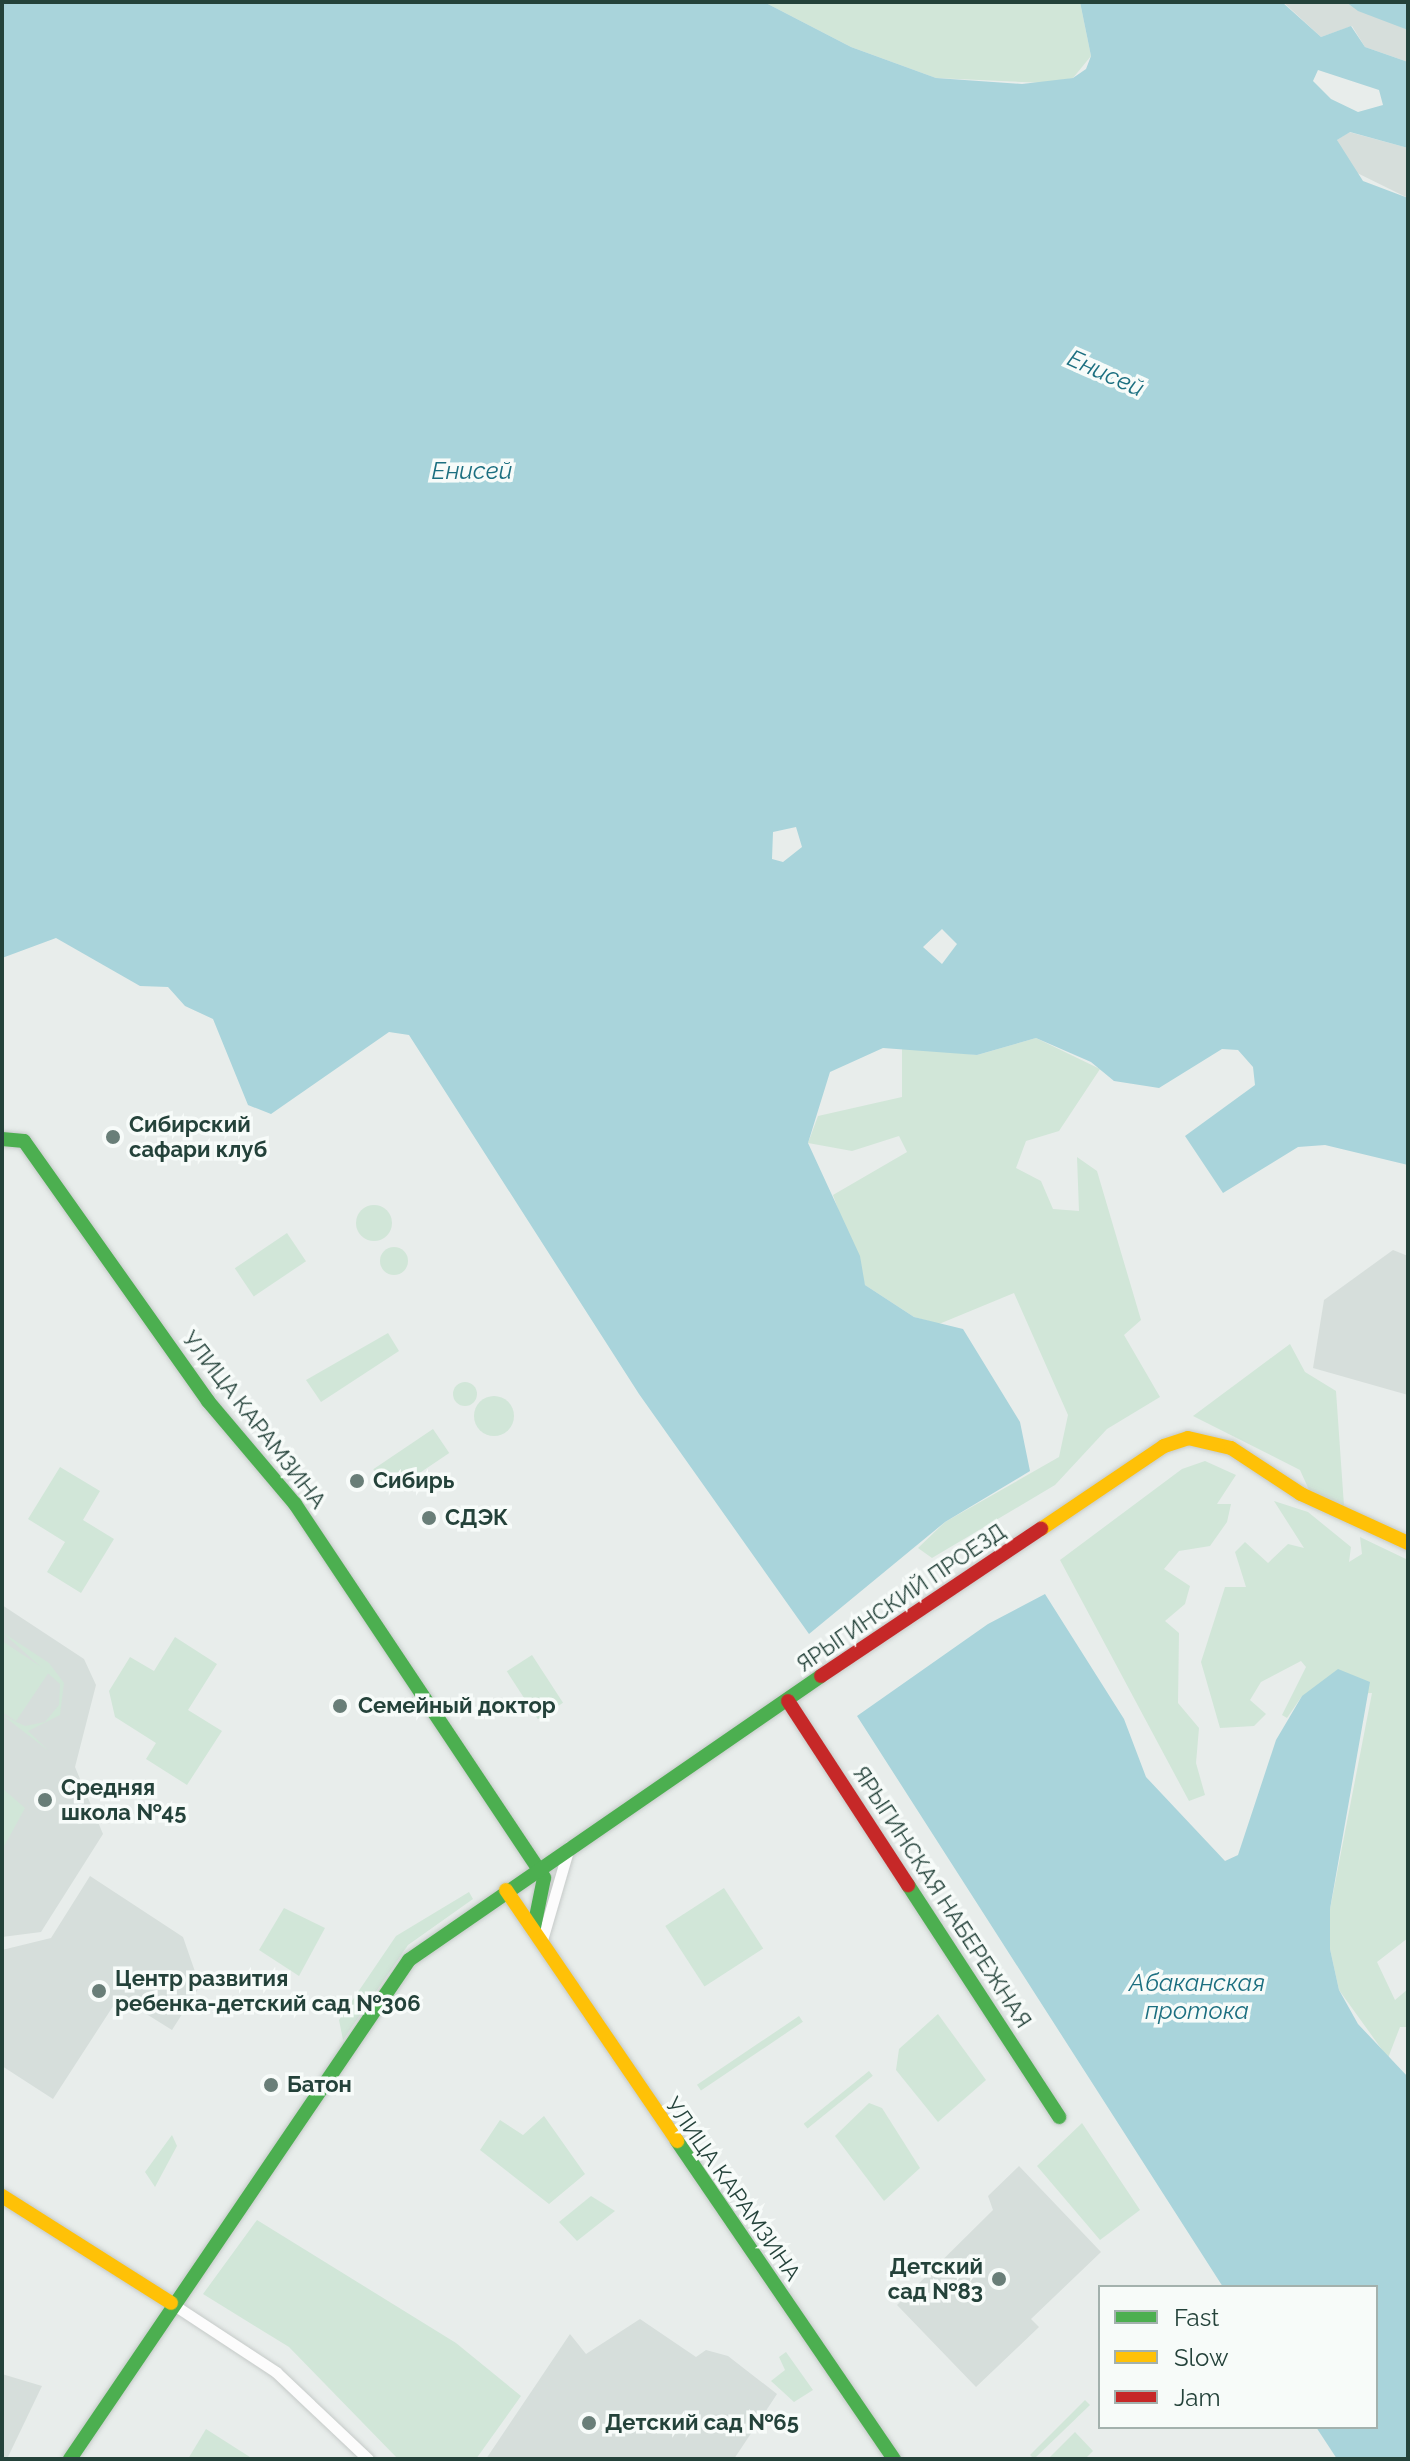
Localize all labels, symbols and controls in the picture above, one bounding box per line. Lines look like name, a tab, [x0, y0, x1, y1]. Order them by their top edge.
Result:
water label: Енисей	[1063, 343, 1149, 403]
water label: Енисей	[432, 457, 512, 485]
place label: Сибирский сафари клуб	[129, 1111, 267, 1162]
marker: Сибирский сафари клуб	[104, 1128, 122, 1146]
street label: УЛИЦА КАРАМЗИНА	[176, 1326, 332, 1514]
place label: Сибирь	[373, 1468, 454, 1494]
marker: Сибирь	[348, 1472, 366, 1490]
place label: СДЭК	[445, 1505, 508, 1531]
marker: СДЭК	[420, 1509, 438, 1527]
street label: ЯРЫГИНСКИЙ ПРОЕЗД	[792, 1518, 1010, 1678]
place label: Семейный доктор	[358, 1693, 556, 1719]
marker: Семейный доктор	[329, 1695, 351, 1717]
street label: ЯРЫГИНСКАЯ НАБЕРЕЖНАЯ	[847, 1761, 1037, 2033]
place label: Средняя школа №45	[61, 1774, 186, 1826]
marker: Средняя школа №45	[36, 1791, 54, 1809]
place label: Центр развития ребенка-детский сад №306	[115, 1965, 420, 2016]
water label: Абаканская протока	[1129, 1969, 1265, 2025]
marker: Центр развития ребенка-детский сад №306	[90, 1982, 108, 2000]
place label: Батон	[287, 2072, 352, 2098]
marker: Батон	[262, 2076, 280, 2094]
street label: УЛИЦА КАРАМЗИНА	[660, 2092, 806, 2286]
place label: Детский сад №83	[888, 2253, 983, 2304]
marker: Детский сад №83	[990, 2270, 1008, 2288]
legend	[1098, 2285, 1378, 2429]
text: Fast	[1174, 2303, 1219, 2332]
text: Slow	[1174, 2343, 1228, 2372]
text: Jam	[1174, 2383, 1220, 2412]
place label: Детский сад №65	[605, 2410, 799, 2436]
marker: Детский сад №65	[580, 2414, 598, 2432]

